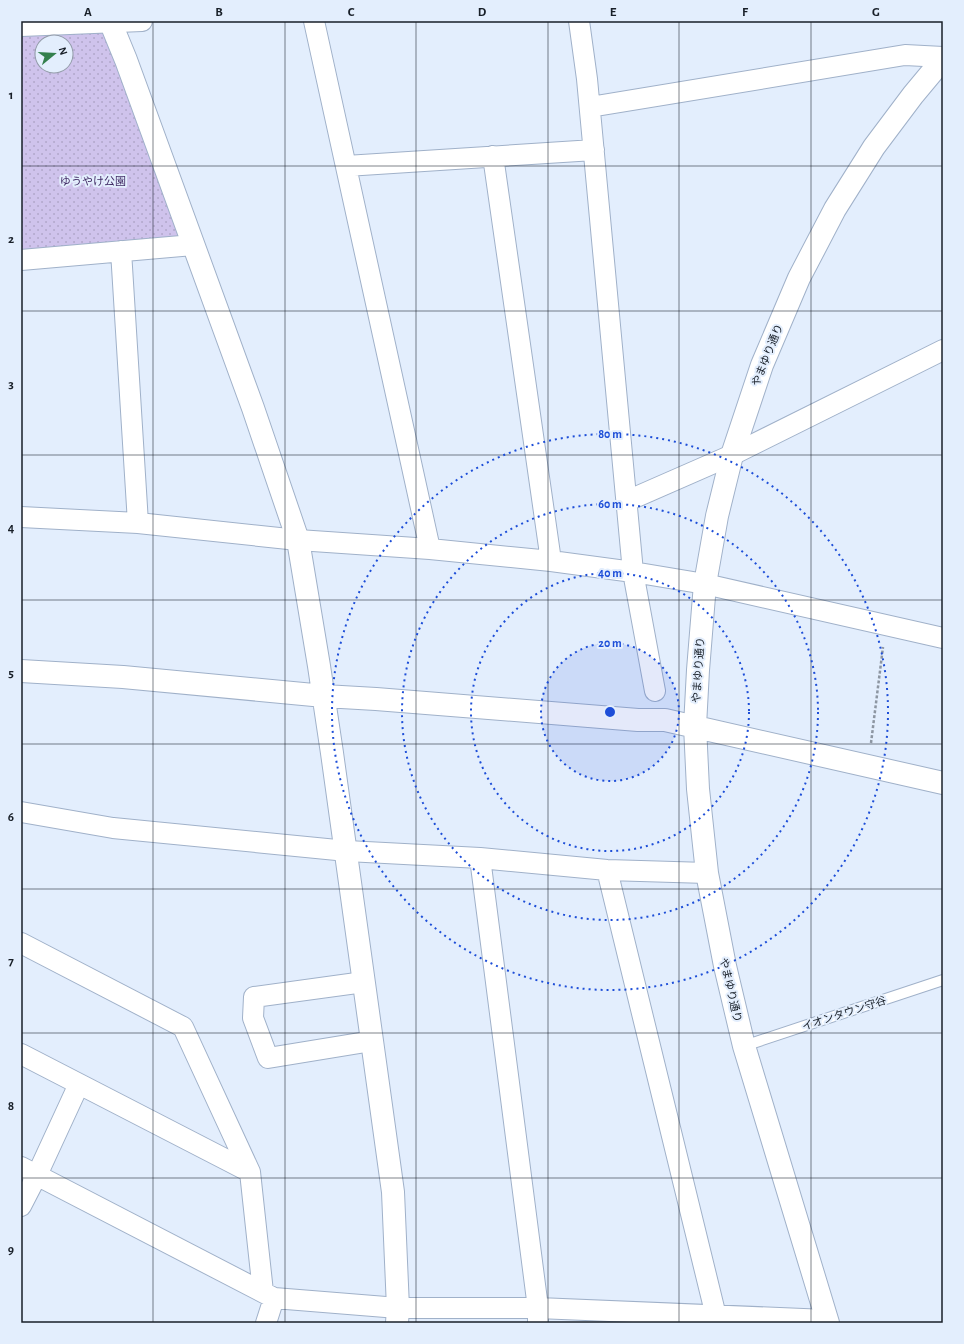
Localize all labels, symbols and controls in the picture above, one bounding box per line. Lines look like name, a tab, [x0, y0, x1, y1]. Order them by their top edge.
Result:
text: A	[84, 6, 92, 19]
text: B	[215, 6, 223, 19]
text: C	[348, 6, 355, 19]
text: D	[478, 6, 487, 19]
text: E	[610, 6, 617, 19]
text: F	[742, 6, 749, 19]
text: G	[872, 6, 880, 19]
north arrow	[34, 34, 74, 74]
text: N	[57, 46, 69, 56]
text: 1	[9, 89, 13, 102]
park label: ゆうやけ公園	[60, 175, 126, 187]
text: 2	[8, 233, 14, 246]
street label: やまゆり通り	[749, 322, 785, 388]
text: 3	[8, 378, 14, 391]
text: 80 m	[598, 428, 622, 440]
text: 60 m	[598, 498, 622, 510]
text: 4	[8, 522, 15, 535]
text: 40 m	[598, 567, 622, 579]
text: 20 m	[598, 637, 622, 649]
street label: やまゆり通り	[690, 637, 706, 703]
text: 5	[8, 667, 14, 680]
centre of rings	[603, 705, 617, 719]
text: 6	[8, 811, 14, 824]
text: 7	[8, 955, 14, 968]
street label: やまゆり通り	[718, 956, 744, 1024]
street label: イオンタウン守谷	[800, 994, 888, 1032]
text: 8	[8, 1100, 14, 1113]
text: 9	[8, 1244, 14, 1257]

